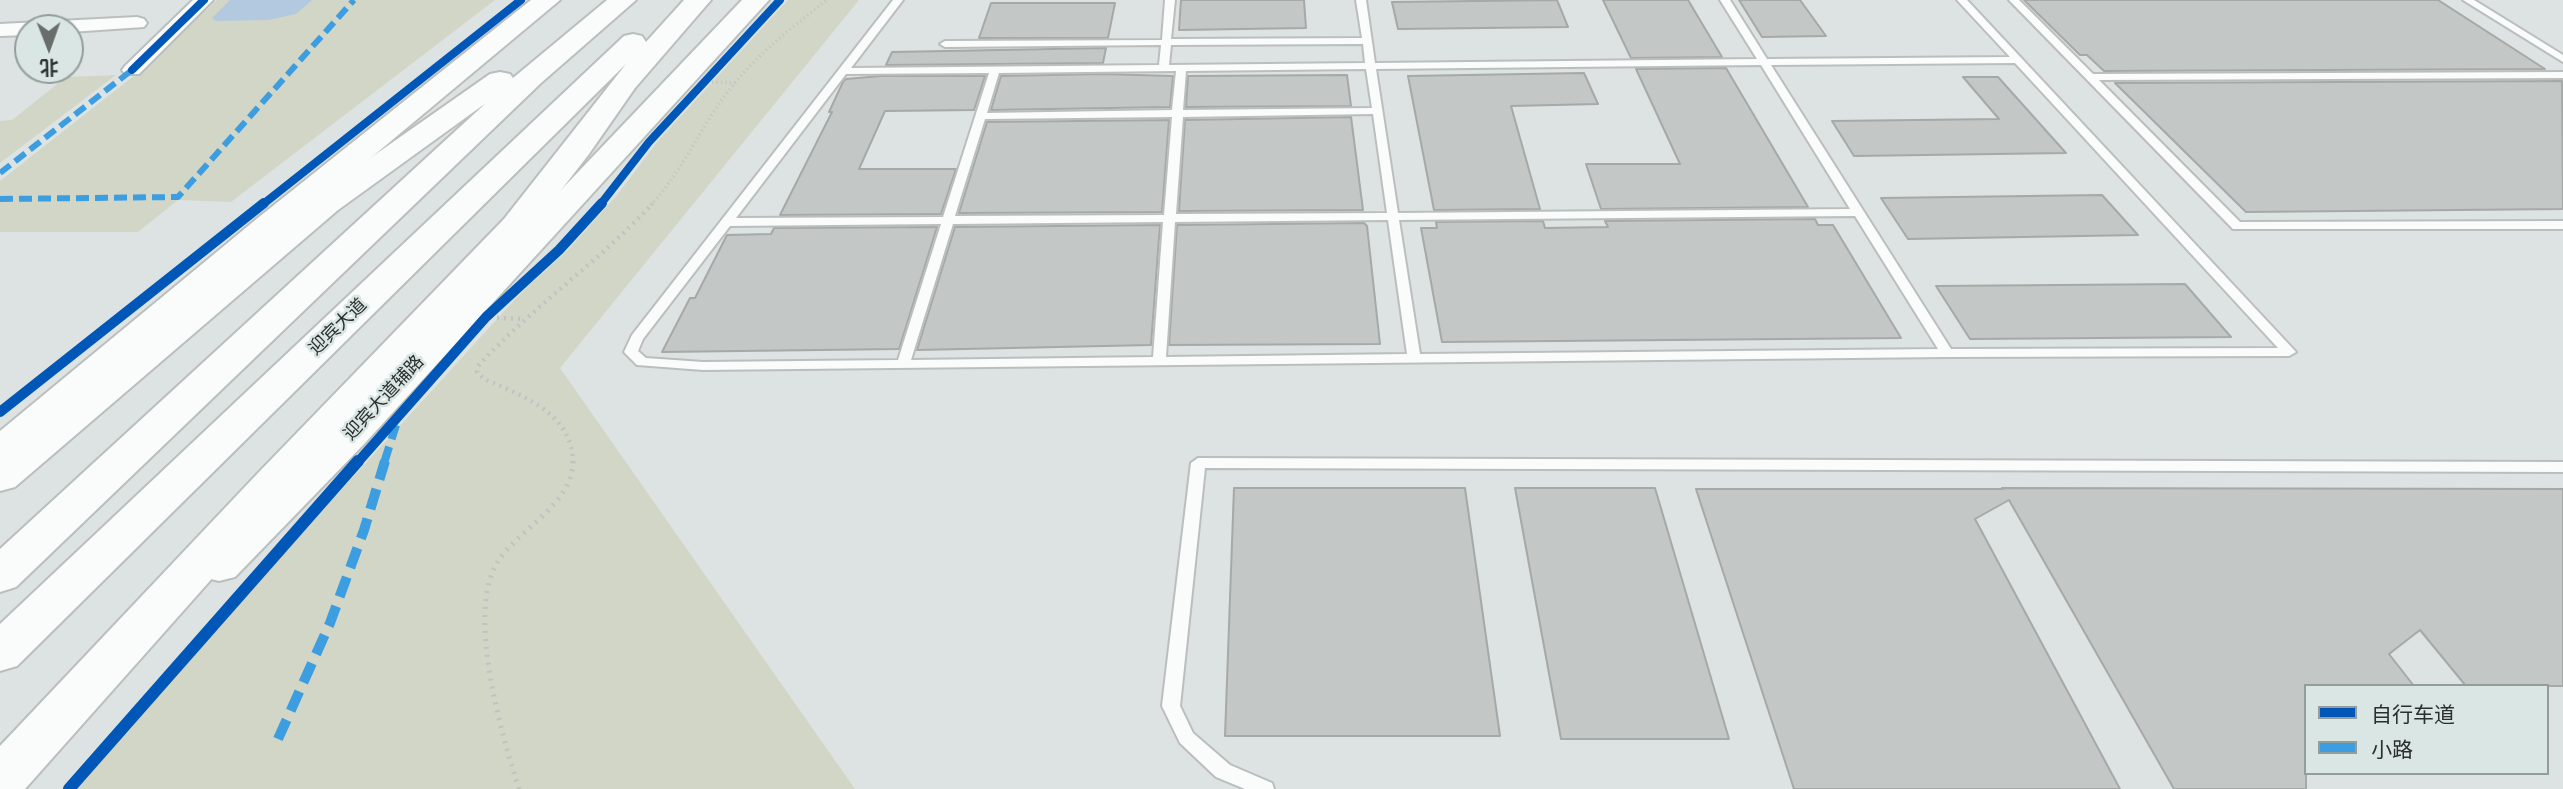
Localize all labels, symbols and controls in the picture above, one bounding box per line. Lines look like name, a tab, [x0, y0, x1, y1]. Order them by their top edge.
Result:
north arrow	[14, 14, 84, 84]
text: 北	[40, 56, 59, 80]
street label: 迎宾大道	[305, 294, 371, 360]
street label: 迎宾大道辅路	[339, 351, 429, 445]
legend	[2304, 684, 2549, 775]
text: 自行车道	[2371, 700, 2455, 728]
text: 小路	[2371, 735, 2413, 763]

